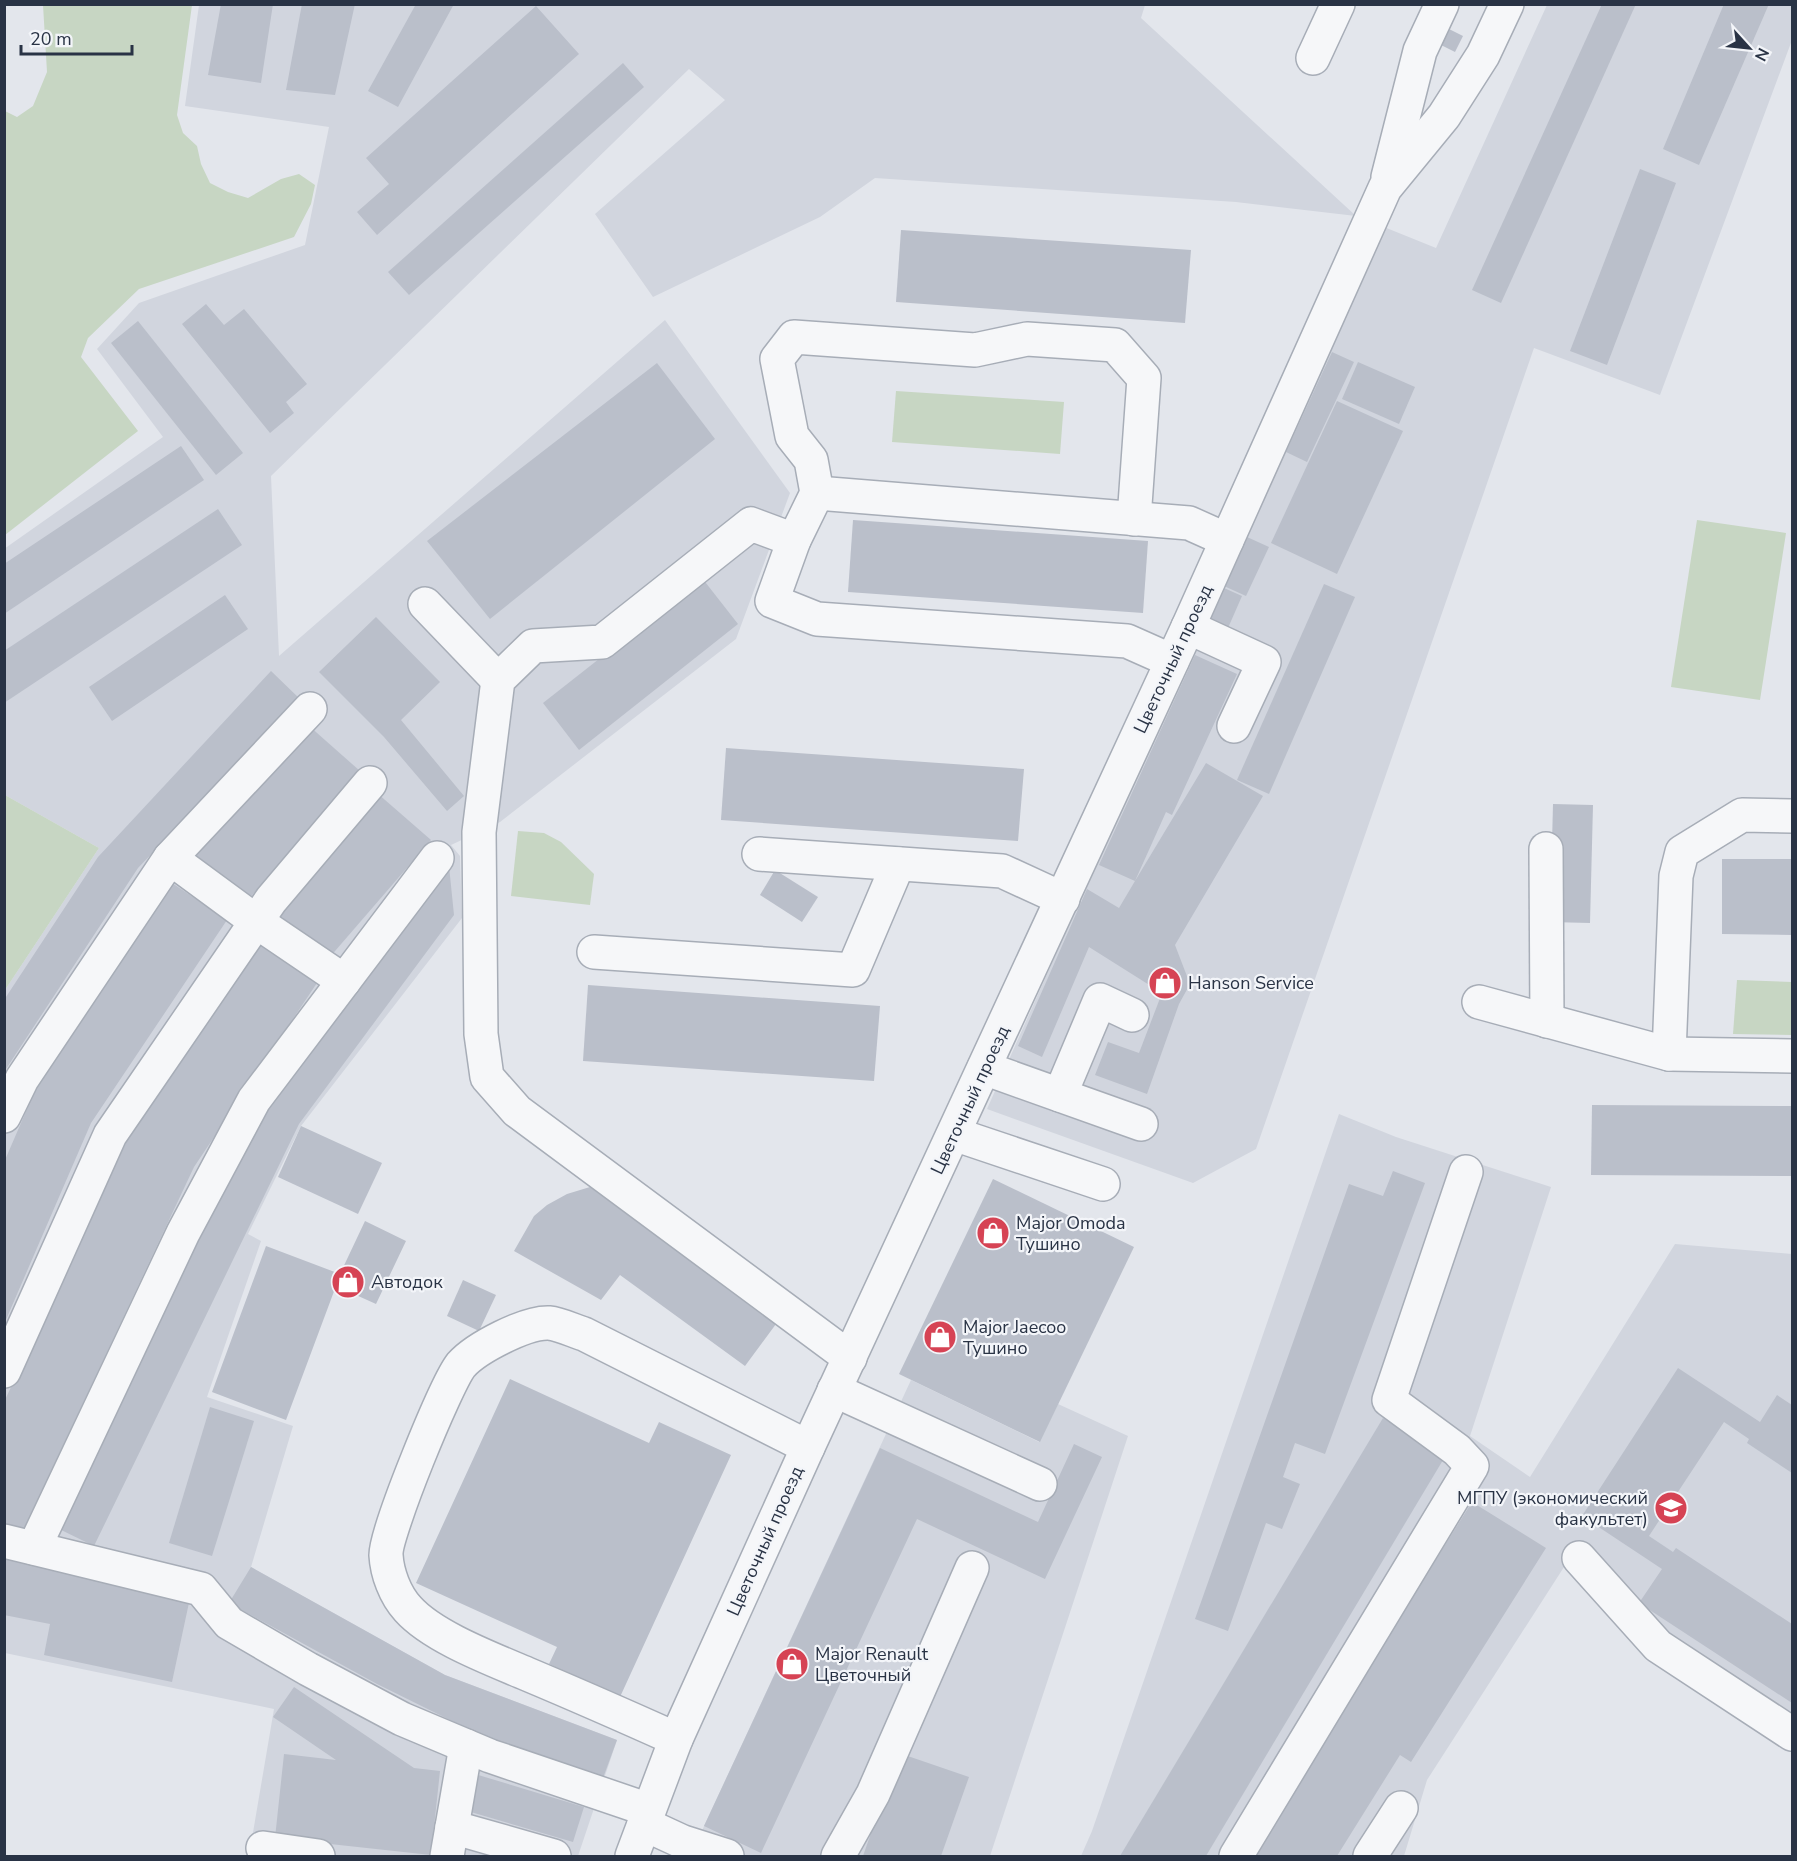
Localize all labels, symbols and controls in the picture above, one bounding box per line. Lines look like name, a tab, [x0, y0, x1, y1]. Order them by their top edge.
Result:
scale bar	[21, 18, 132, 56]
north arrow	[1719, 18, 1779, 78]
text: 20 m	[30, 27, 72, 51]
text: N	[1749, 44, 1774, 65]
street label: Цветочный проезд	[1128, 580, 1218, 737]
shop icon: Hanson Service	[1147, 965, 1183, 1001]
place label: Hanson Service	[1188, 971, 1314, 995]
street label: Цветочный проезд	[925, 1021, 1015, 1178]
place label: Major Omoda Тушино	[1016, 1211, 1126, 1256]
shop icon: Major Omoda Тушино	[975, 1215, 1011, 1251]
shop icon: Автодок	[330, 1264, 366, 1300]
place label: Автодок	[371, 1270, 443, 1294]
place label: Major Jaecoo Тушино	[963, 1315, 1066, 1360]
shop icon: Major Jaecoo Тушино	[922, 1319, 958, 1355]
street label: Цветочный проезд	[721, 1462, 809, 1620]
place label: МГПУ (экономический факультет)	[1457, 1486, 1648, 1531]
school or university icon: МГПУ (экономический факультет)	[1653, 1490, 1689, 1526]
place label: Major Renault Цветочный	[815, 1642, 929, 1687]
shop icon: Major Renault Цветочный	[774, 1646, 810, 1682]

